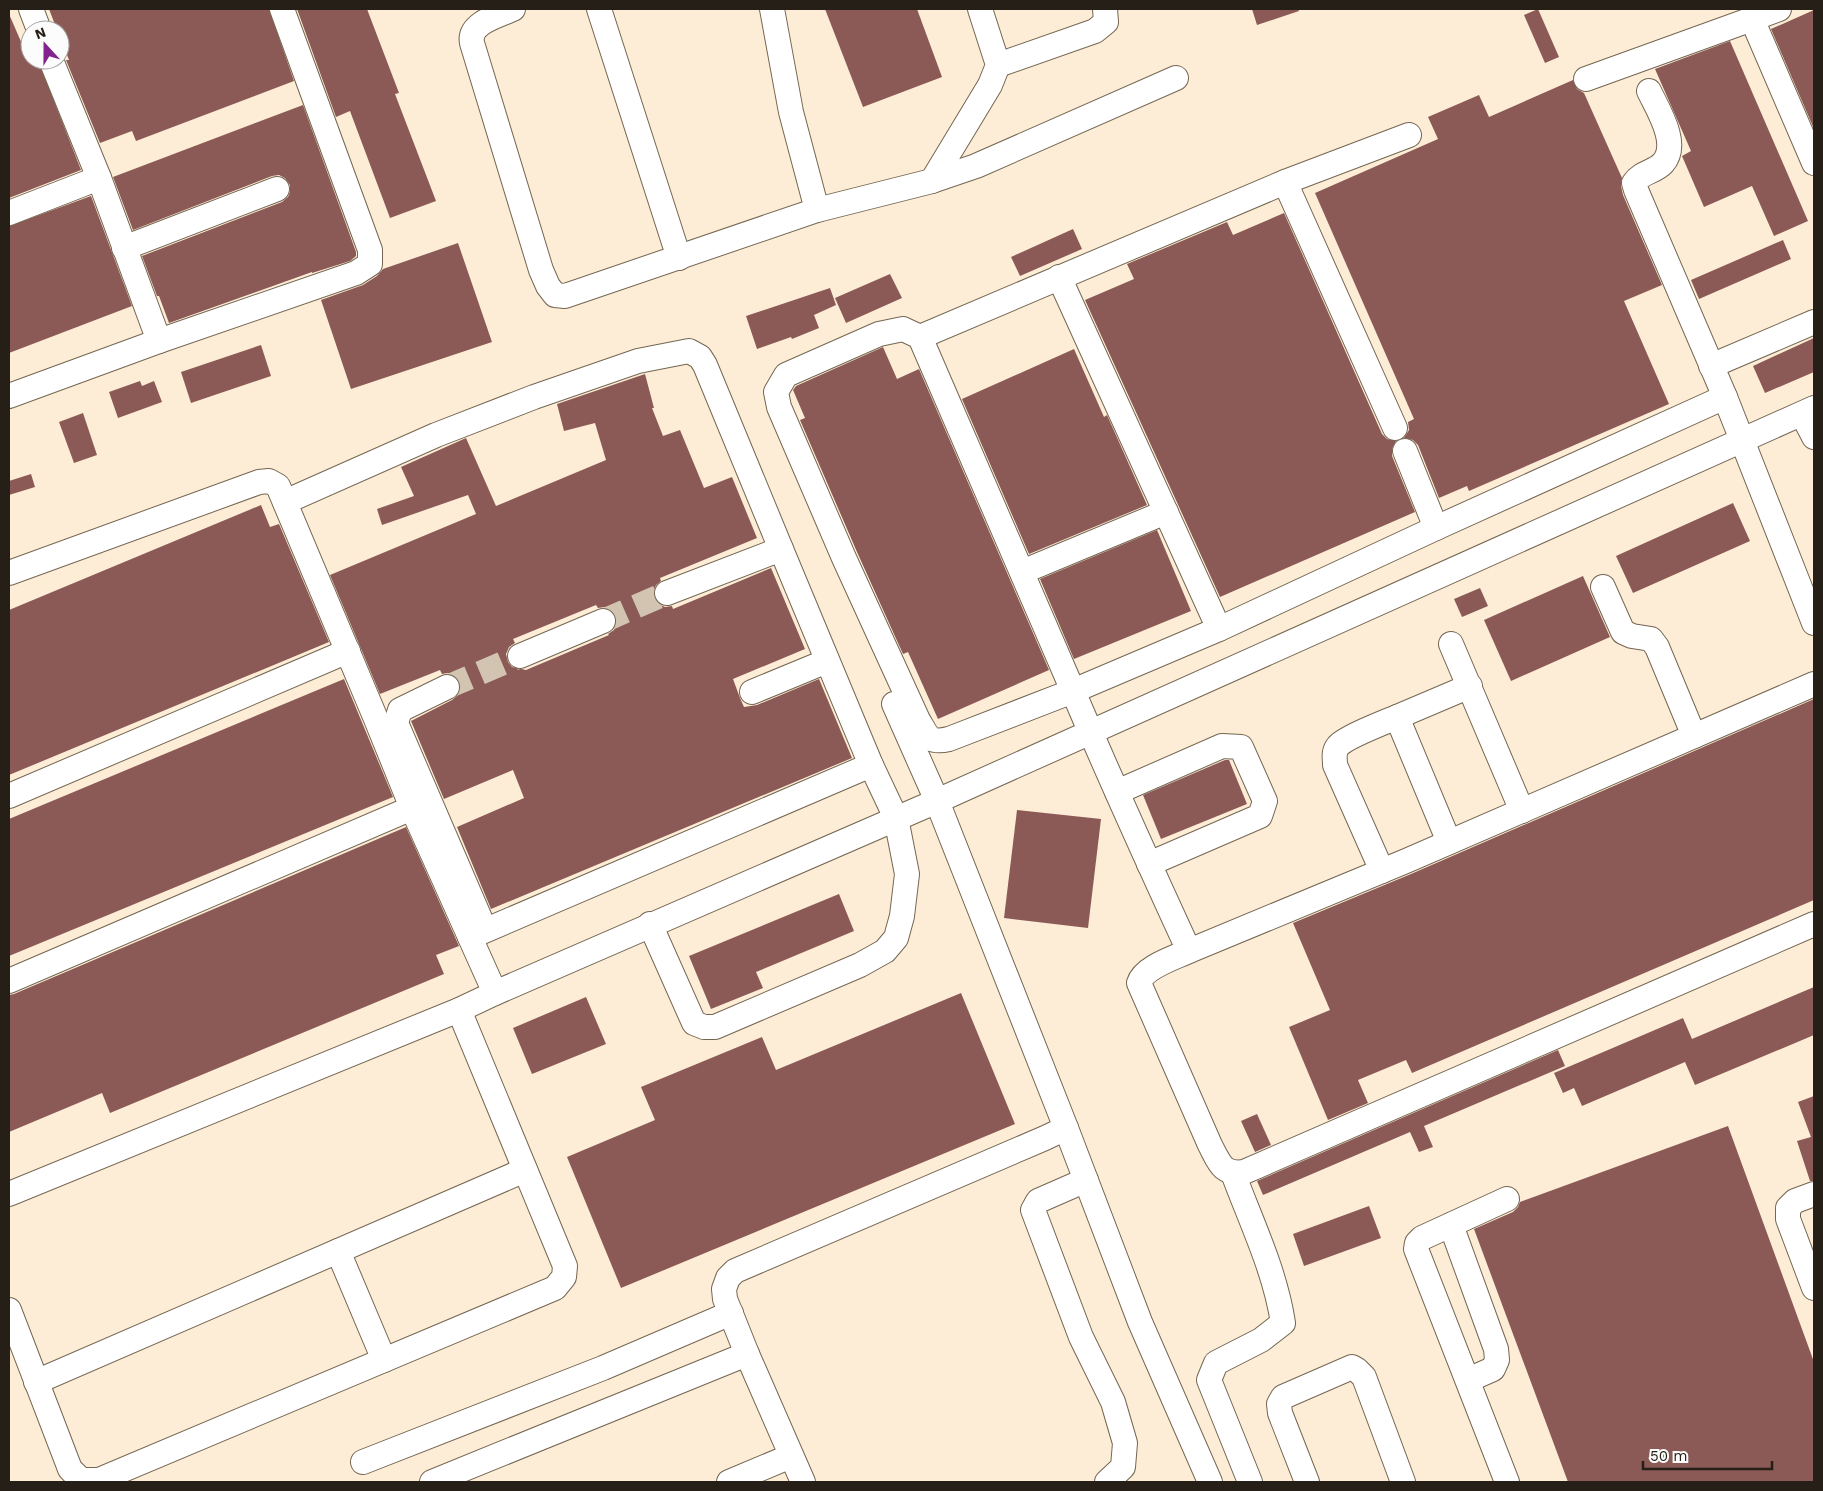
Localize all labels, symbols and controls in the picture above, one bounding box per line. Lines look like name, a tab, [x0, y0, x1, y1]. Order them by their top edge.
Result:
north arrow	[20, 20, 70, 70]
text: N	[33, 24, 48, 42]
scale bar	[1643, 1438, 1772, 1470]
text: 50 m	[1650, 1447, 1687, 1465]

